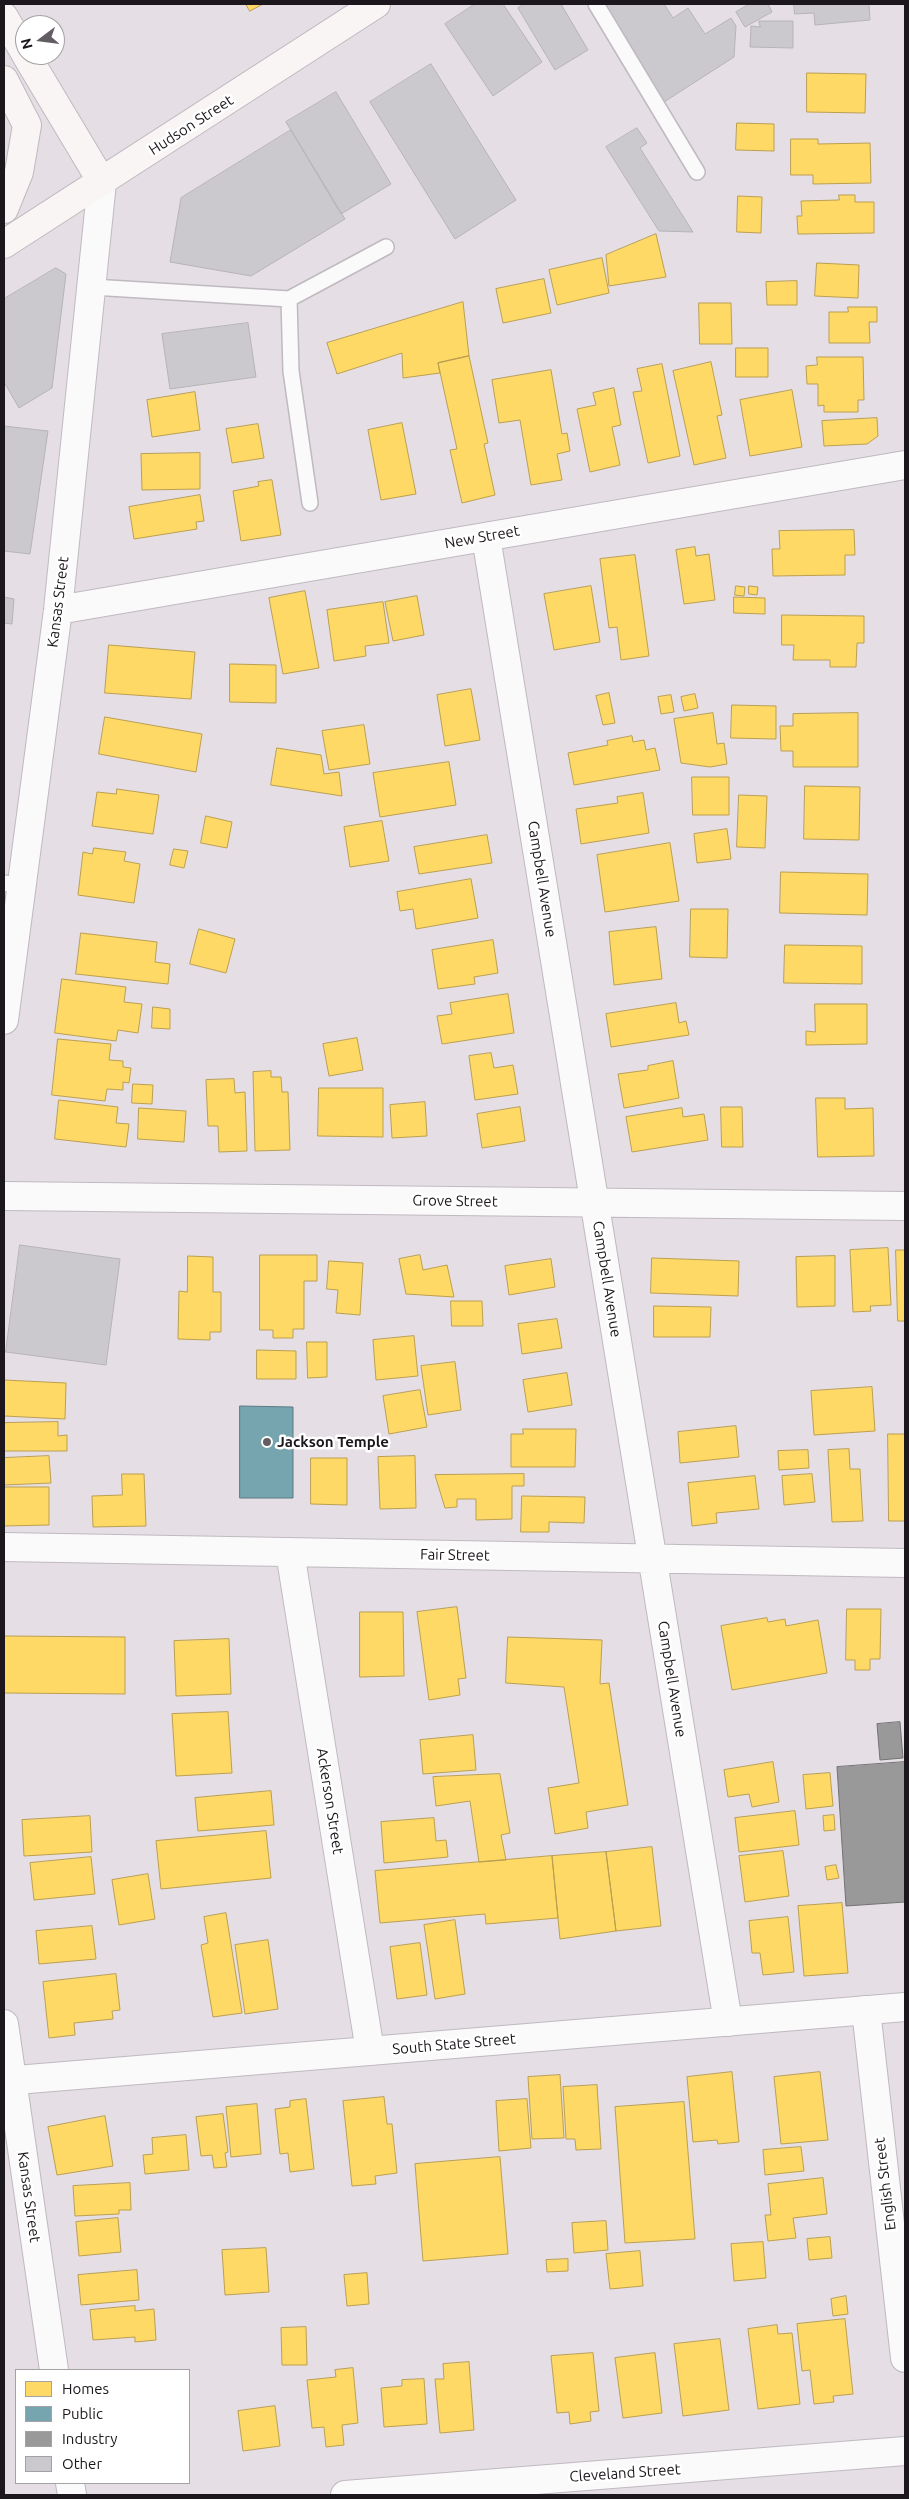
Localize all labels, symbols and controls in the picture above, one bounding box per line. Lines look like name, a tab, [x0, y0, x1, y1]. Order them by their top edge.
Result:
north arrow	[15, 15, 65, 65]
text: N	[17, 37, 36, 51]
street label: Hudson Street	[145, 91, 237, 159]
street label: New Street	[443, 522, 521, 552]
street label: Kansas Street	[43, 556, 73, 648]
street label: Campbell Avenue	[524, 820, 560, 938]
street label: Grove Street	[412, 1191, 498, 1211]
street label: Campbell Avenue	[589, 1220, 625, 1338]
place label: Jackson Temple	[277, 1433, 389, 1451]
marker: Jackson Temple	[261, 1436, 273, 1448]
street label: Fair Street	[420, 1545, 490, 1565]
street label: Campbell Avenue	[654, 1620, 690, 1738]
street label: Ackerson Street	[313, 1747, 347, 1855]
street label: South State Street	[391, 2030, 517, 2058]
street label: English Street	[870, 2136, 900, 2232]
street label: Kansas Street	[14, 2150, 44, 2244]
legend	[15, 2369, 190, 2484]
text: Homes	[62, 2380, 109, 2397]
text: Public	[62, 2405, 103, 2422]
text: Industry	[62, 2430, 117, 2447]
text: Other	[62, 2455, 102, 2472]
street label: Cleveland Street	[569, 2460, 681, 2486]

